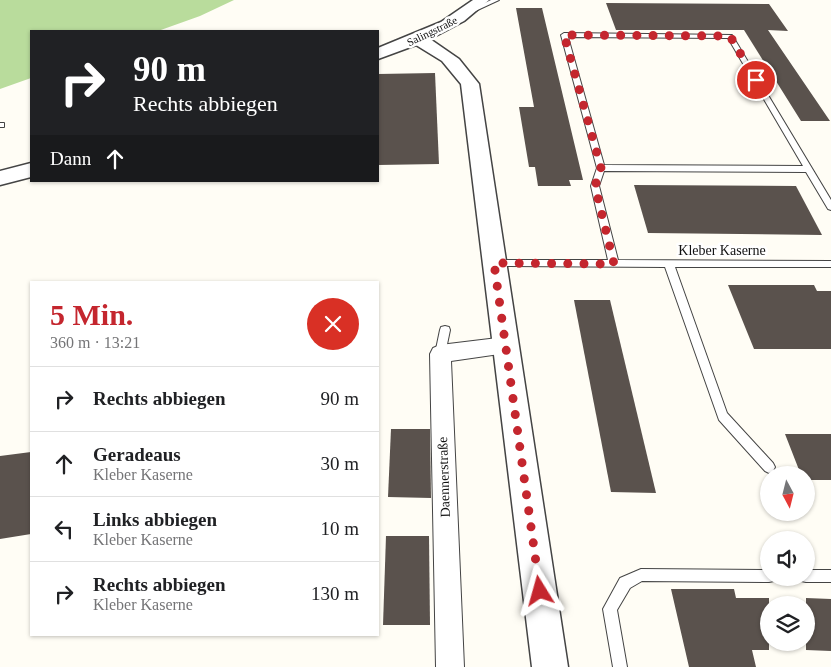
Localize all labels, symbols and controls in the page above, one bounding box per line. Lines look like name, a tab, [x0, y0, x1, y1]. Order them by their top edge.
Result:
street label: Salingstraße	[405, 14, 459, 48]
icon: right	[50, 50, 115, 115]
text: 90 m	[133, 50, 206, 89]
pin	[735, 59, 777, 101]
icon: arrive	[742, 66, 770, 94]
text: Rechts abbiegen	[133, 91, 278, 116]
icon: ahead	[101, 145, 129, 173]
text: Dann	[50, 148, 91, 169]
street label: Kleber Kaserne	[678, 243, 766, 258]
text: 5 Min.	[50, 298, 133, 331]
button: close	[307, 298, 359, 350]
text: 360 m · 13:21	[50, 334, 140, 351]
icon: right	[50, 385, 78, 413]
text: Rechts abbiegen	[93, 388, 225, 409]
text: 90 m	[320, 388, 359, 409]
street label: Daennerstraße	[435, 436, 453, 518]
text: Geradeaus	[93, 444, 181, 465]
icon: ahead	[50, 450, 78, 478]
text: 30 m	[320, 453, 359, 474]
text: Kleber Kaserne	[93, 466, 193, 483]
north arrow	[760, 466, 815, 521]
map controls	[760, 466, 815, 651]
text: Links abbiegen	[93, 509, 217, 530]
icon: left	[50, 515, 78, 543]
text: 10 m	[320, 518, 359, 539]
text: Kleber Kaserne	[93, 531, 193, 548]
button: sound	[760, 531, 815, 586]
position arrow	[513, 564, 565, 616]
text: Rechts abbiegen	[93, 574, 225, 595]
icon: right	[50, 580, 78, 608]
text: 130 m	[311, 583, 359, 604]
text: Kleber Kaserne	[93, 596, 193, 613]
button: layers	[760, 596, 815, 651]

